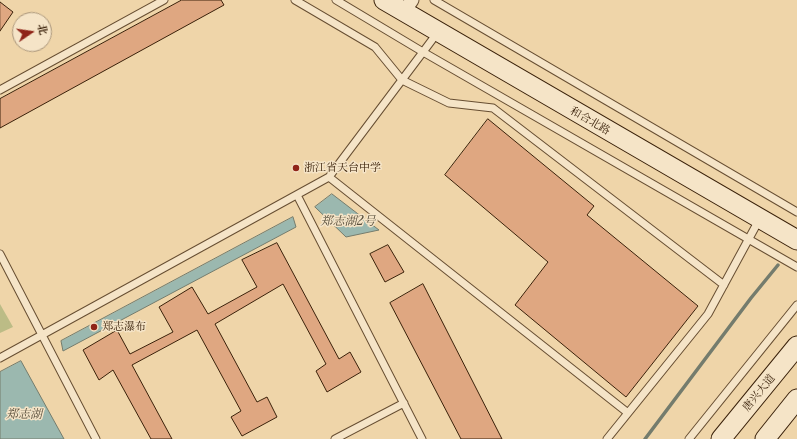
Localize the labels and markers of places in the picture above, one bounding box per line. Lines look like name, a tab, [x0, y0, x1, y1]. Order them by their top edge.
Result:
place label: 浙江省天台中学	[304, 161, 381, 175]
marker: 浙江省天台中学	[291, 163, 301, 173]
place label: 郑志瀑布	[102, 320, 146, 334]
marker: 郑志瀑布	[89, 322, 99, 332]

